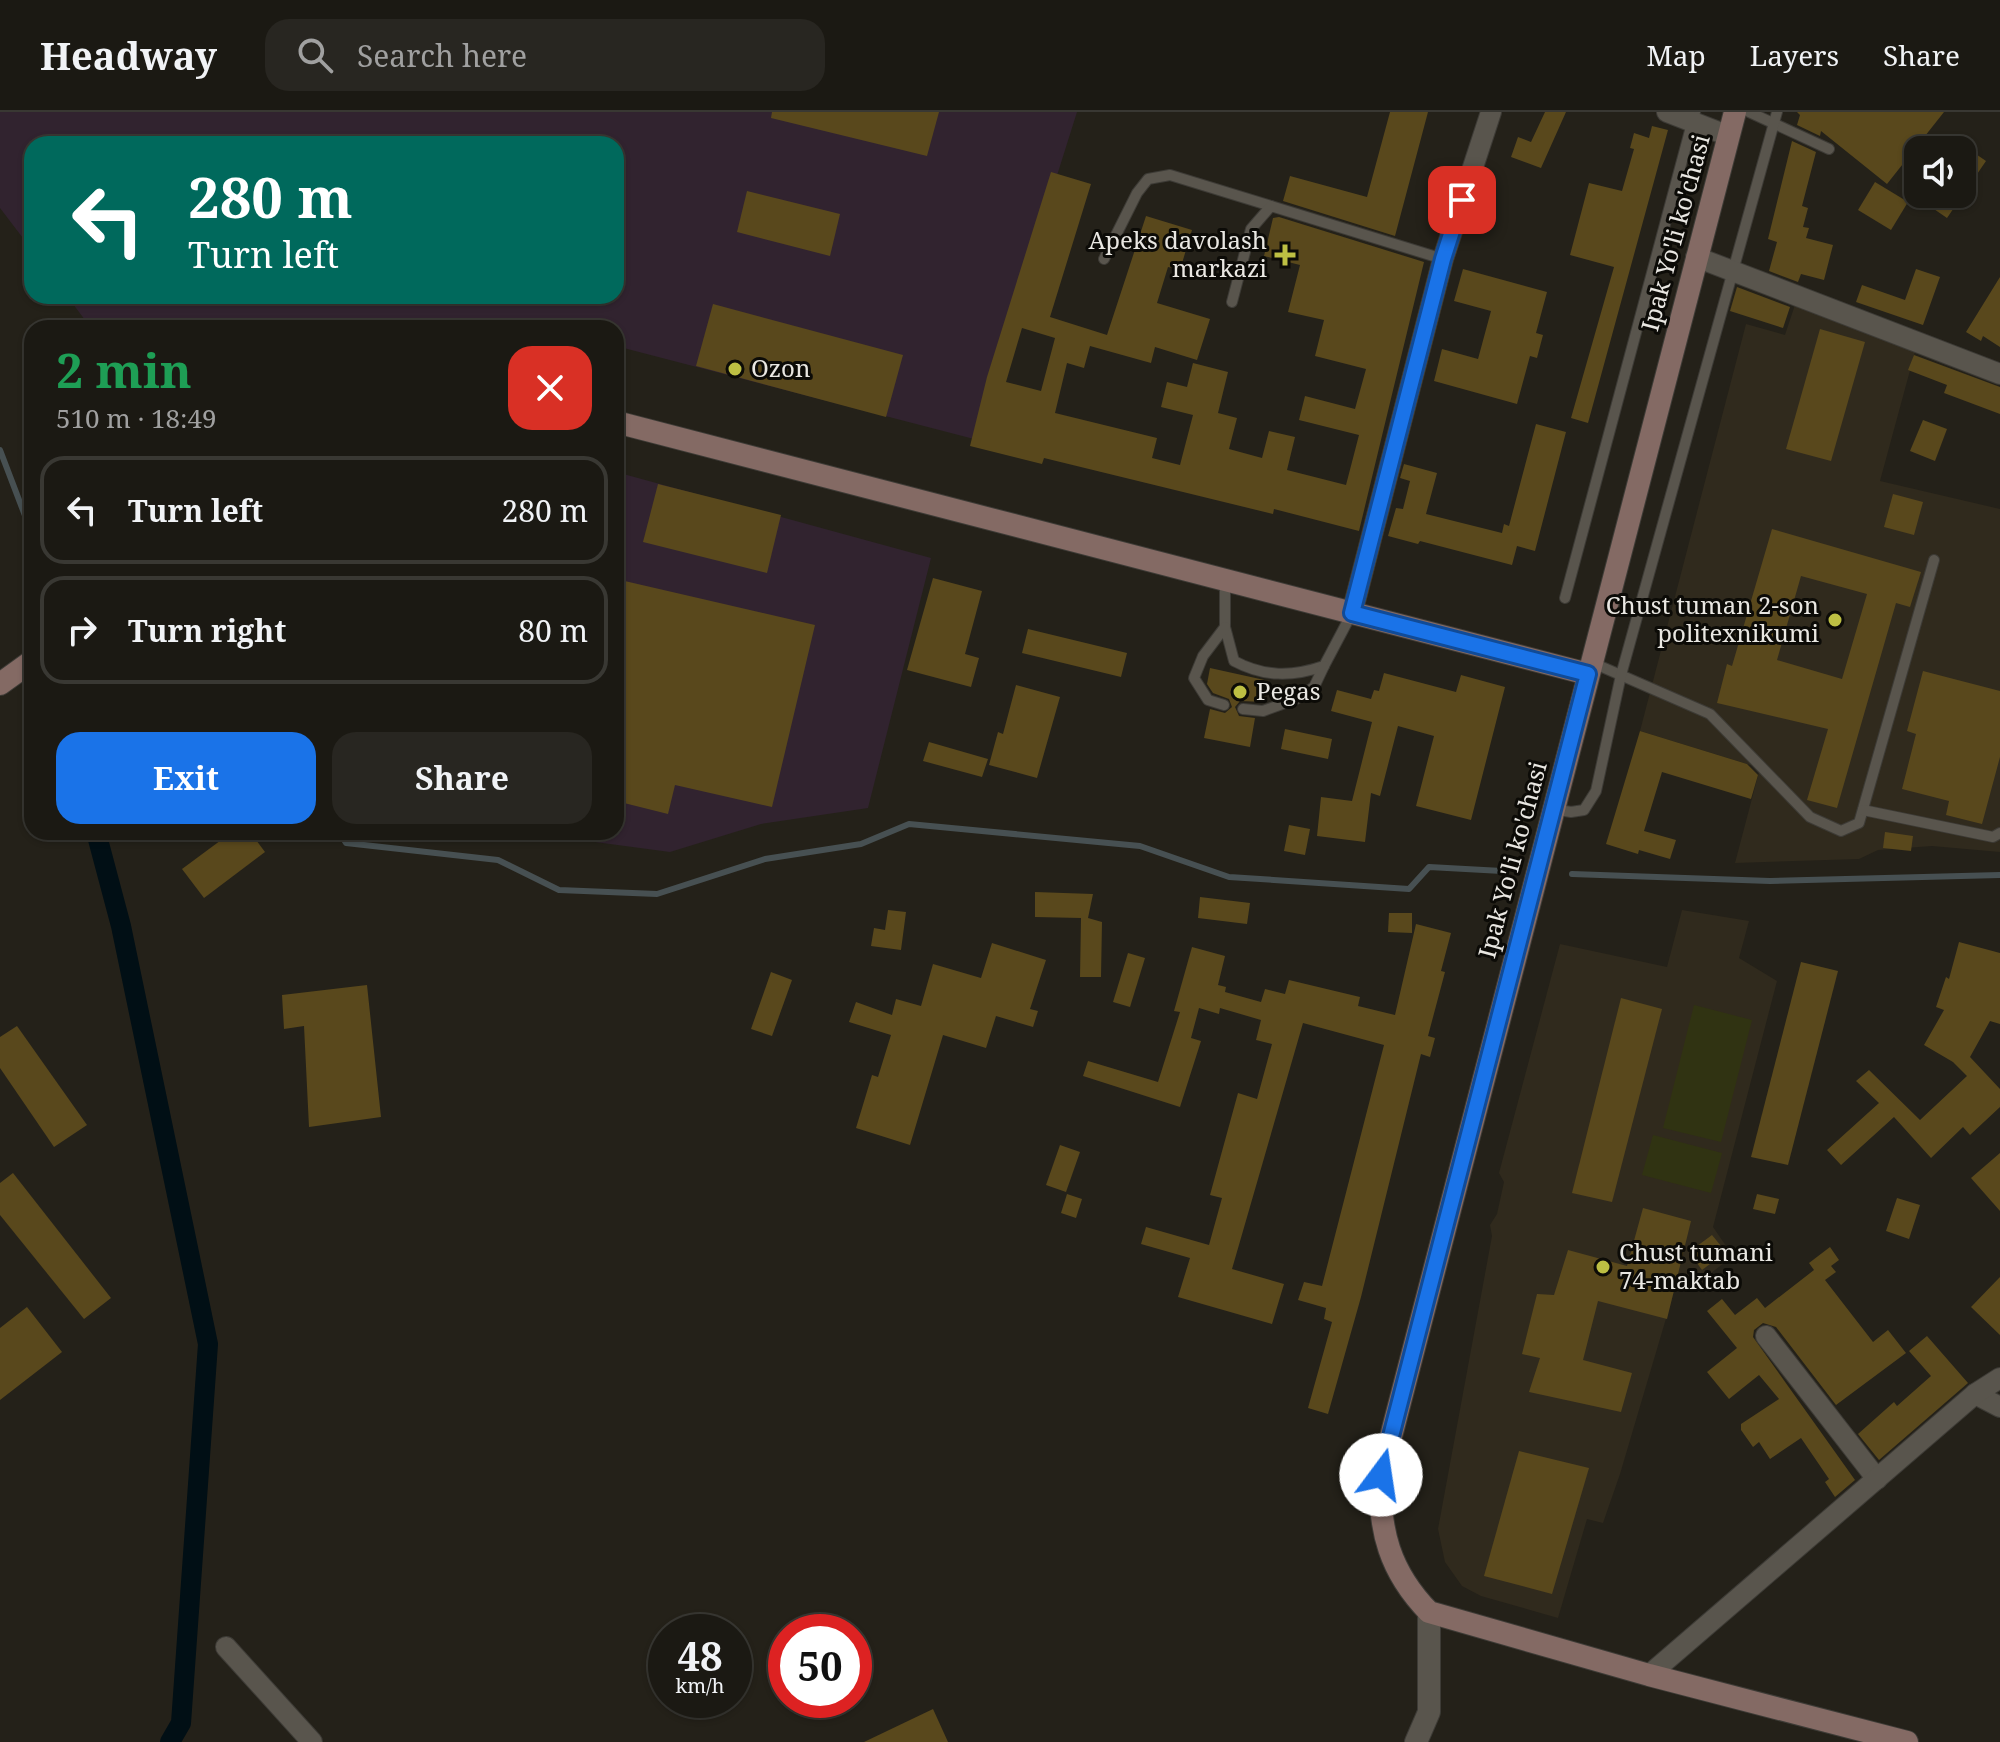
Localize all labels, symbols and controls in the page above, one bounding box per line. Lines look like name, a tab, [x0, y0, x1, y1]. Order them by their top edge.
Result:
search box	[265, 19, 825, 91]
text: Headway	[40, 29, 217, 81]
icon: search	[293, 33, 337, 77]
text: Search here	[357, 35, 527, 76]
text: Map	[1647, 36, 1706, 74]
text: Layers	[1750, 36, 1839, 74]
text: Share	[1883, 36, 1960, 74]
street label: Ipak Yo'li ko'chasi	[1632, 130, 1717, 335]
map controls	[1904, 136, 1976, 208]
button: sound	[1904, 136, 1976, 208]
text: 280 m	[188, 158, 353, 234]
pin	[1428, 166, 1496, 234]
icon: left	[56, 168, 160, 272]
icon: arrive	[1440, 178, 1484, 222]
place label: Apeks davolash markazi	[1088, 223, 1267, 284]
text: Turn left	[188, 230, 339, 279]
marker: Apeks davolash markazi	[1274, 244, 1296, 266]
text: 2 min	[56, 337, 192, 402]
button: close	[508, 346, 592, 430]
place label: Ozon	[751, 351, 810, 384]
marker: Ozon	[726, 360, 744, 378]
text: 510 m · 18:49	[56, 400, 217, 436]
icon: left	[60, 488, 104, 532]
text: Turn left	[128, 490, 263, 531]
text: 280 m	[502, 490, 588, 531]
place label: Chust tuman 2-son politexnikumi	[1606, 588, 1819, 649]
icon: right	[60, 608, 104, 652]
text: Turn right	[128, 610, 286, 651]
text: 80 m	[518, 610, 588, 651]
marker: Chust tuman 2-son politexnikumi	[1826, 611, 1844, 629]
place label: Pegas	[1256, 674, 1321, 707]
marker: Pegas	[1231, 683, 1249, 701]
button: Exit	[56, 732, 316, 824]
button: Share	[332, 732, 592, 824]
street label: Ipak Yo'li ko'chasi	[1469, 757, 1554, 962]
place label: Chust tumani 74-maktab	[1619, 1235, 1773, 1296]
marker: Chust tumani 74-maktab	[1594, 1258, 1612, 1276]
position arrow	[1339, 1433, 1423, 1517]
speed limit sign: 50	[768, 1614, 872, 1718]
text: 48	[677, 1628, 723, 1683]
text: km/h	[675, 1672, 725, 1699]

